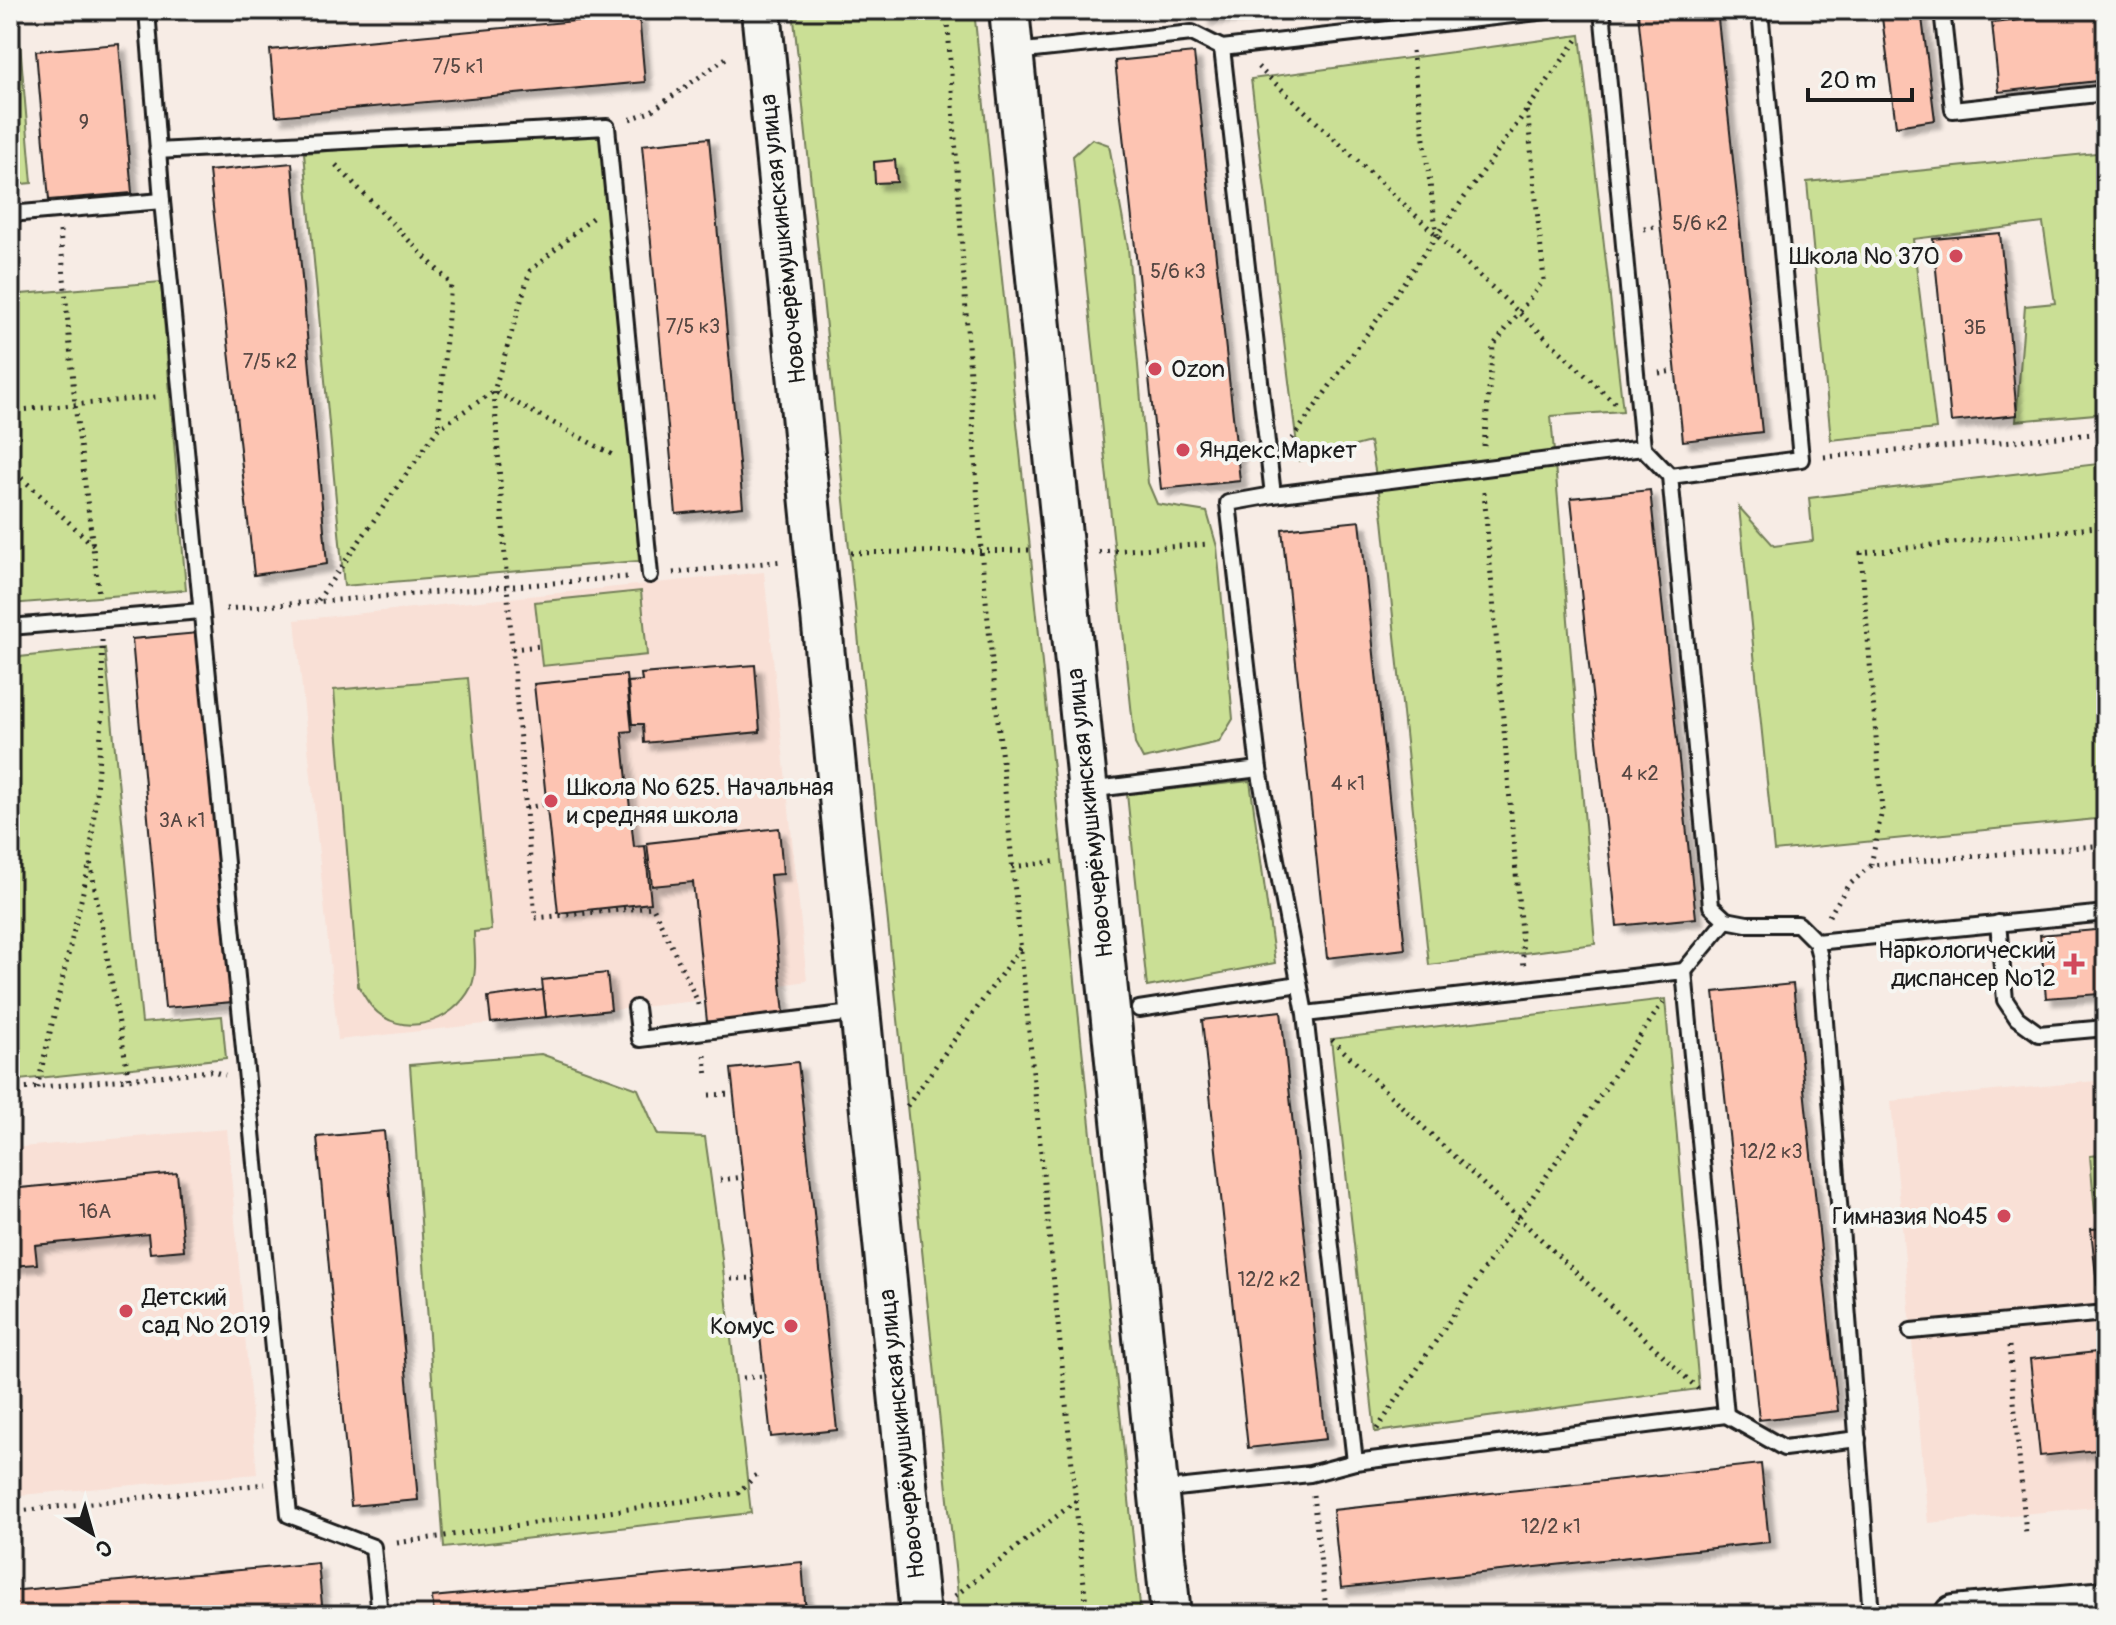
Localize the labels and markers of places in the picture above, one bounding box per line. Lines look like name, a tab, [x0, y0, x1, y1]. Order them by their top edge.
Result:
place label: Школа № 370	[1789, 242, 1940, 271]
marker: Школа № 370	[1947, 247, 1965, 265]
place label: Ozon	[1171, 355, 1225, 384]
marker: Ozon	[1146, 360, 1164, 378]
place label: Яндекс.Маркет	[1199, 436, 1357, 465]
marker: Яндекс.Маркет	[1174, 441, 1192, 459]
place label: Школа № 625. Начальная и средняя школа	[567, 773, 834, 830]
marker: Школа № 625. Начальная и средняя школа	[542, 792, 560, 810]
place label: Наркологический диспансер №12	[1878, 936, 2056, 993]
marker: Наркологический диспансер №12	[2063, 953, 2085, 975]
place label: Гимназия №45	[1832, 1202, 1988, 1231]
marker: Гимназия №45	[1995, 1207, 2013, 1225]
place label: Детский сад № 2019	[141, 1283, 271, 1340]
marker: Детский сад № 2019	[117, 1302, 135, 1320]
place label: Комус	[710, 1312, 775, 1341]
marker: Комус	[782, 1317, 800, 1335]

